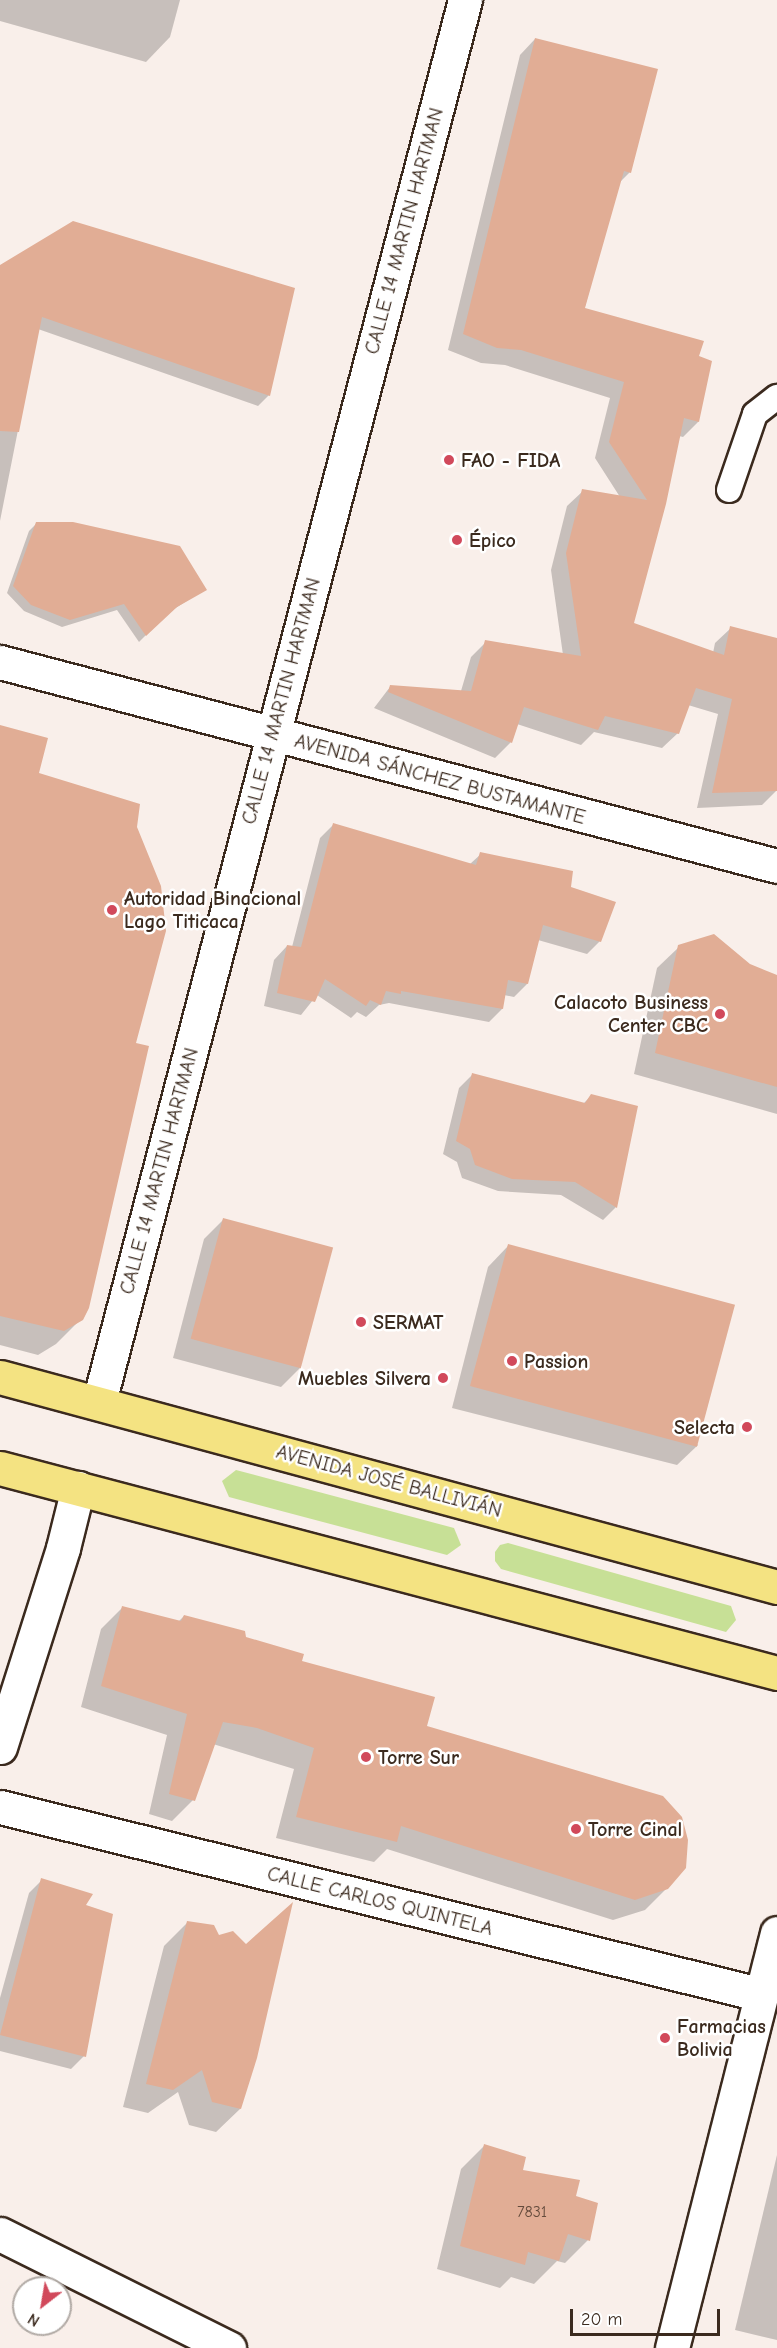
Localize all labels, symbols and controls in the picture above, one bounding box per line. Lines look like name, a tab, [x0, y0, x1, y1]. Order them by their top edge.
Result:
street label: CALLE 14 MARTIN HARTMAN	[360, 105, 448, 357]
place label: FAO - FIDA	[461, 448, 560, 472]
marker: FAO - FIDA	[442, 453, 456, 467]
place label: Épico	[469, 528, 516, 552]
marker: Épico	[450, 533, 464, 547]
street label: CALLE 14 MARTIN HARTMAN	[237, 575, 325, 827]
street label: AVENIDA SÁNCHEZ BUSTAMANTE	[292, 729, 588, 829]
place label: Autoridad Binacional Lago Titicaca	[124, 886, 301, 933]
marker: Autoridad Binacional Lago Titicaca	[105, 903, 119, 917]
place label: Calacoto Business Center CBC	[554, 990, 708, 1037]
marker: Calacoto Business Center CBC	[713, 1007, 727, 1021]
street label: CALLE 14 MARTIN HARTMAN	[115, 1045, 203, 1297]
place label: SERMAT	[373, 1310, 443, 1334]
marker: SERMAT	[354, 1315, 368, 1329]
place label: Passion	[524, 1349, 588, 1373]
marker: Passion	[505, 1354, 519, 1368]
place label: Muebles Silvera	[298, 1366, 431, 1390]
marker: Muebles Silvera	[436, 1371, 450, 1385]
place label: Selecta	[674, 1415, 735, 1439]
marker: Selecta	[740, 1420, 754, 1434]
street label: AVENIDA JOSÉ BALLIVIÁN	[274, 1439, 504, 1523]
place label: Torre Sur	[378, 1745, 459, 1769]
marker: Torre Sur	[359, 1750, 373, 1764]
place label: Torre Cinal	[588, 1817, 682, 1841]
marker: Torre Cinal	[569, 1822, 583, 1836]
street label: CALLE CARLOS QUINTELA	[265, 1861, 495, 1941]
place label: Farmacias Bolivia	[677, 2014, 766, 2061]
marker: Farmacias Bolivia	[658, 2031, 672, 2045]
house number: 7831	[517, 2202, 547, 2222]
north arrow	[12, 2276, 72, 2336]
scale bar	[573, 2297, 723, 2335]
text: N	[25, 2309, 43, 2330]
text: 20 m	[581, 2309, 622, 2330]

